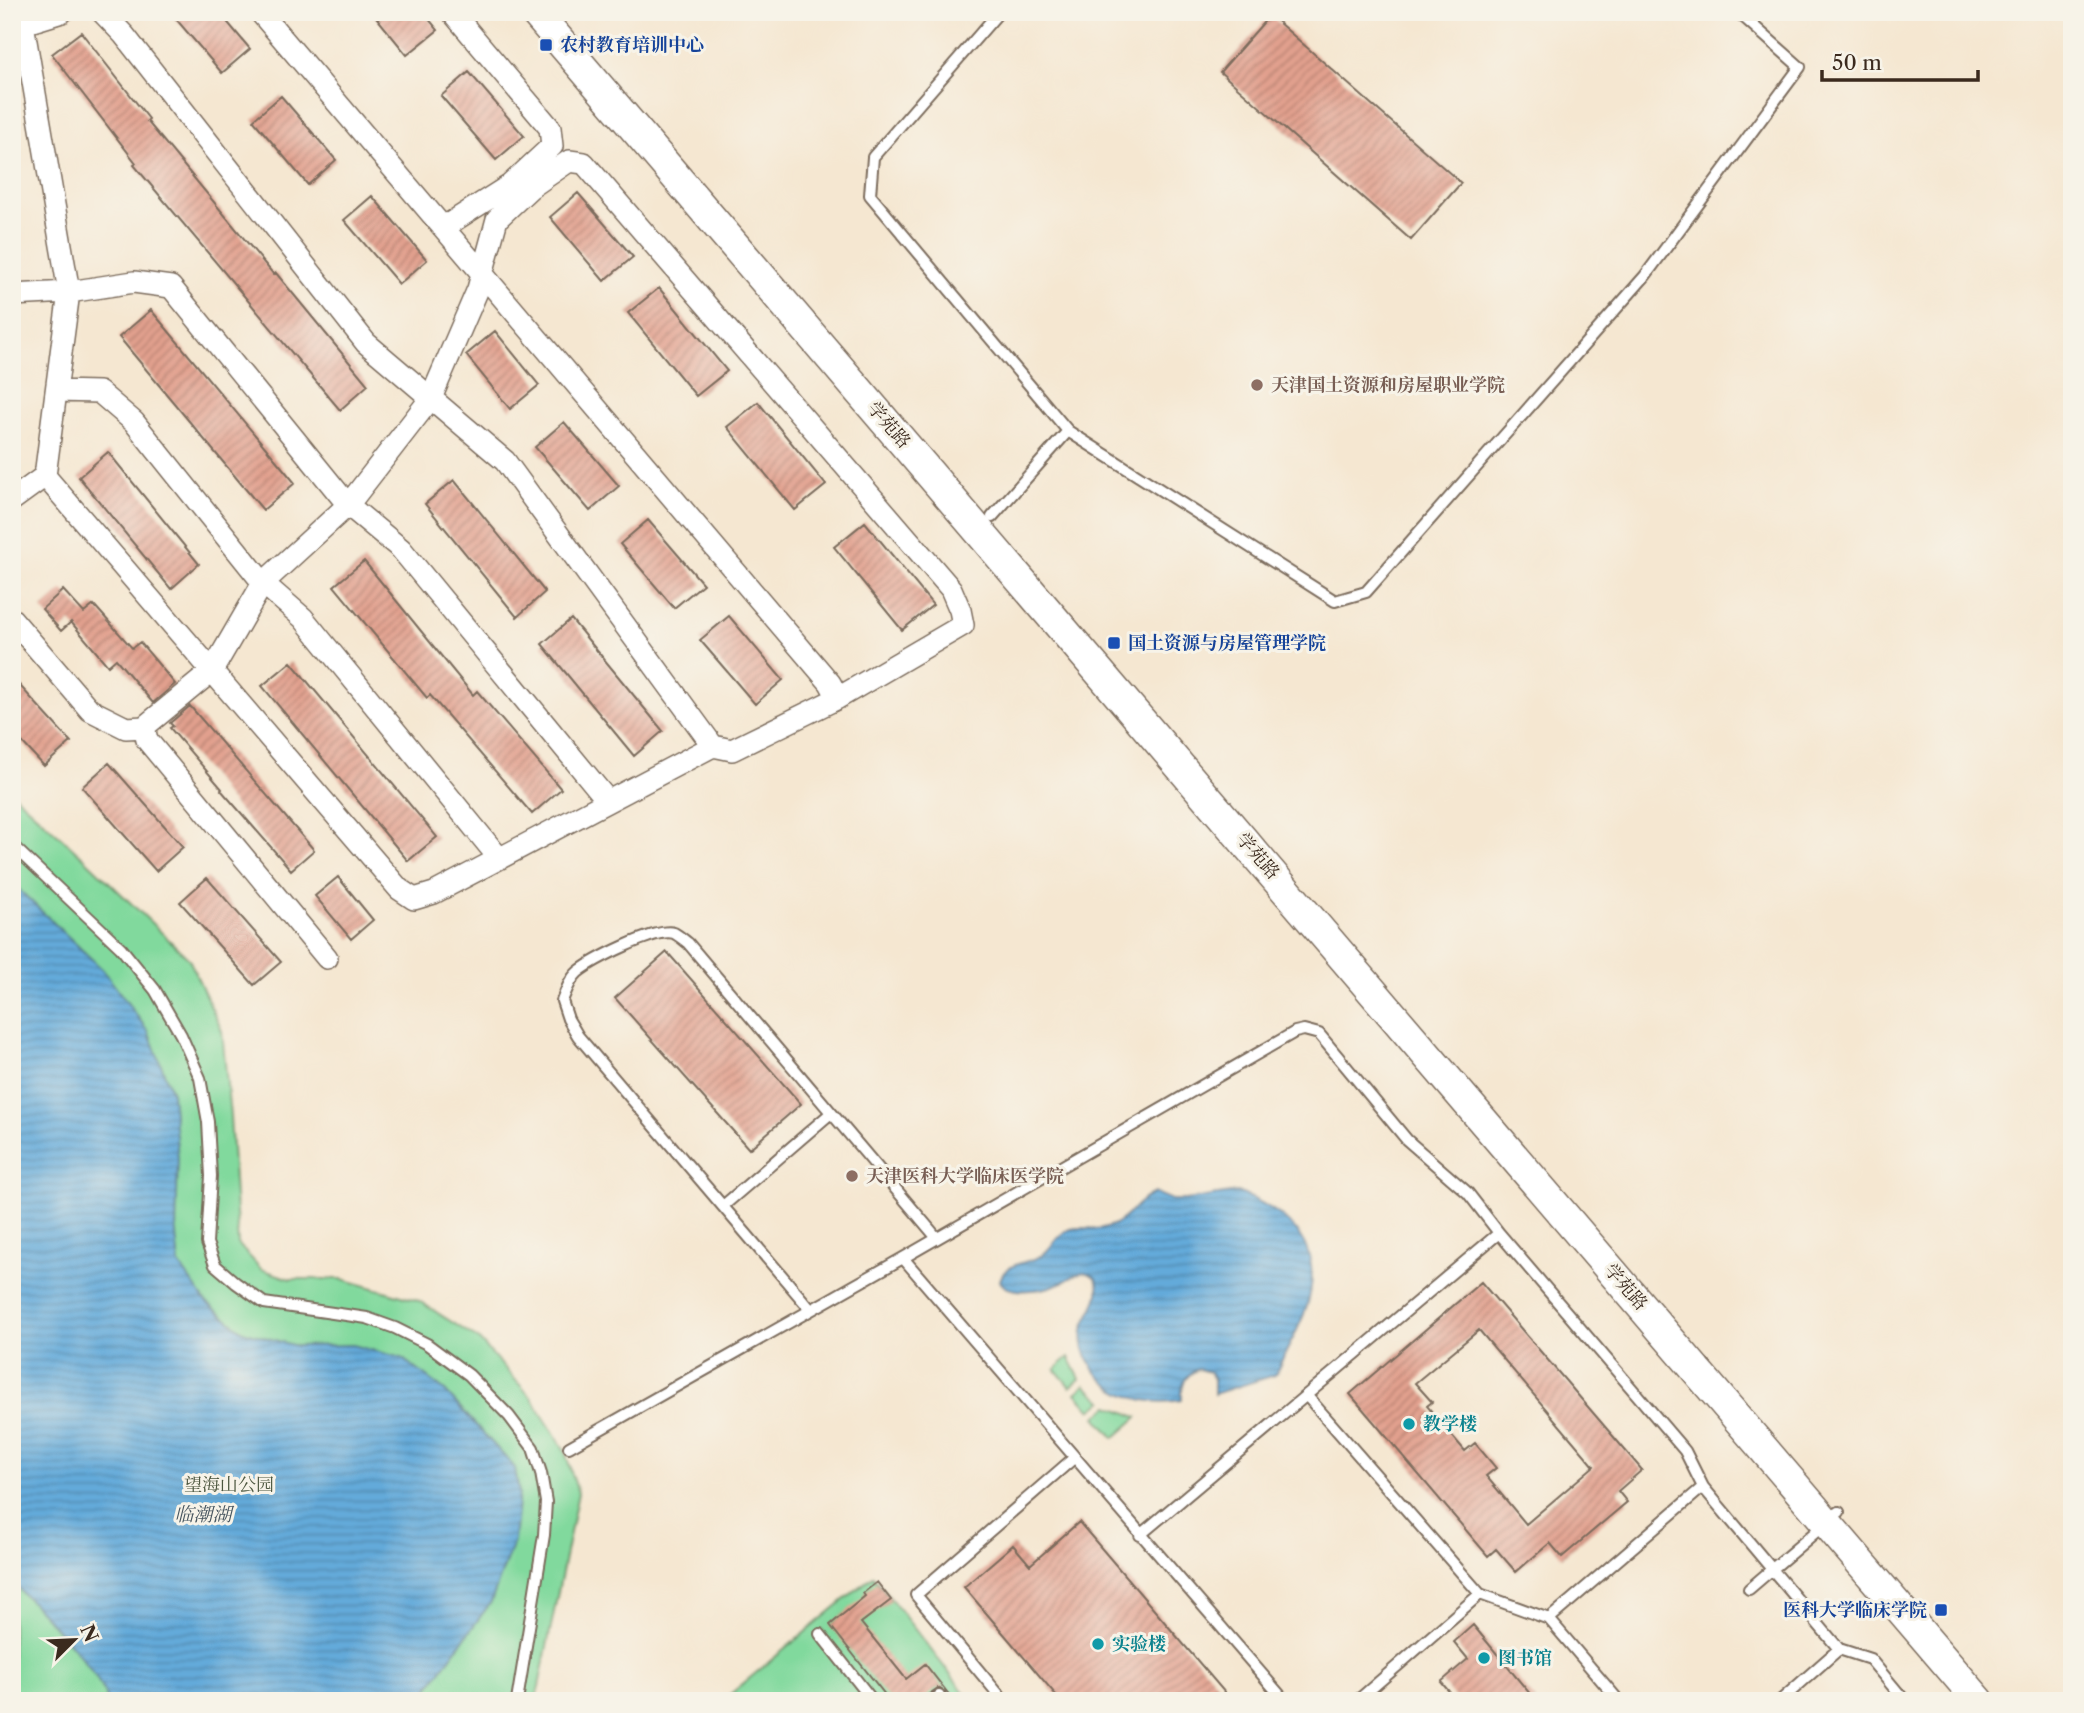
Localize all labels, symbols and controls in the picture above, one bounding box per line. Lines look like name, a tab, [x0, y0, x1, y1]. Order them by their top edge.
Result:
place label: 农村教育培训中心	[560, 34, 704, 56]
marker: 农村教育培训中心	[538, 37, 554, 53]
scale bar	[1822, 38, 1977, 82]
text: 50 m	[1832, 50, 1882, 75]
place label: 天津国土资源和房屋职业学院	[1271, 374, 1505, 396]
marker: 天津国土资源和房屋职业学院	[1249, 377, 1265, 393]
street label: 学苑路	[863, 397, 915, 453]
place label: 国土资源与房屋管理学院	[1128, 632, 1326, 654]
marker: 国土资源与房屋管理学院	[1106, 635, 1122, 651]
street label: 学苑路	[1232, 828, 1284, 884]
place label: 天津医科大学临床医学院	[866, 1165, 1064, 1187]
marker: 天津医科大学临床医学院	[844, 1168, 860, 1184]
street label: 学苑路	[1600, 1259, 1652, 1315]
place label: 教学楼	[1423, 1413, 1477, 1435]
marker: 教学楼	[1401, 1416, 1417, 1432]
park label: 望海山公园	[184, 1474, 274, 1496]
water label: 临潮湖	[174, 1503, 234, 1526]
place label: 医科大学临床学院	[1783, 1599, 1927, 1621]
marker: 医科大学临床学院	[1933, 1602, 1949, 1618]
north arrow	[38, 1604, 108, 1674]
text: N	[75, 1621, 103, 1646]
place label: 实验楼	[1112, 1633, 1166, 1655]
marker: 实验楼	[1090, 1636, 1106, 1652]
place label: 图书馆	[1498, 1647, 1552, 1669]
marker: 图书馆	[1476, 1650, 1492, 1666]

